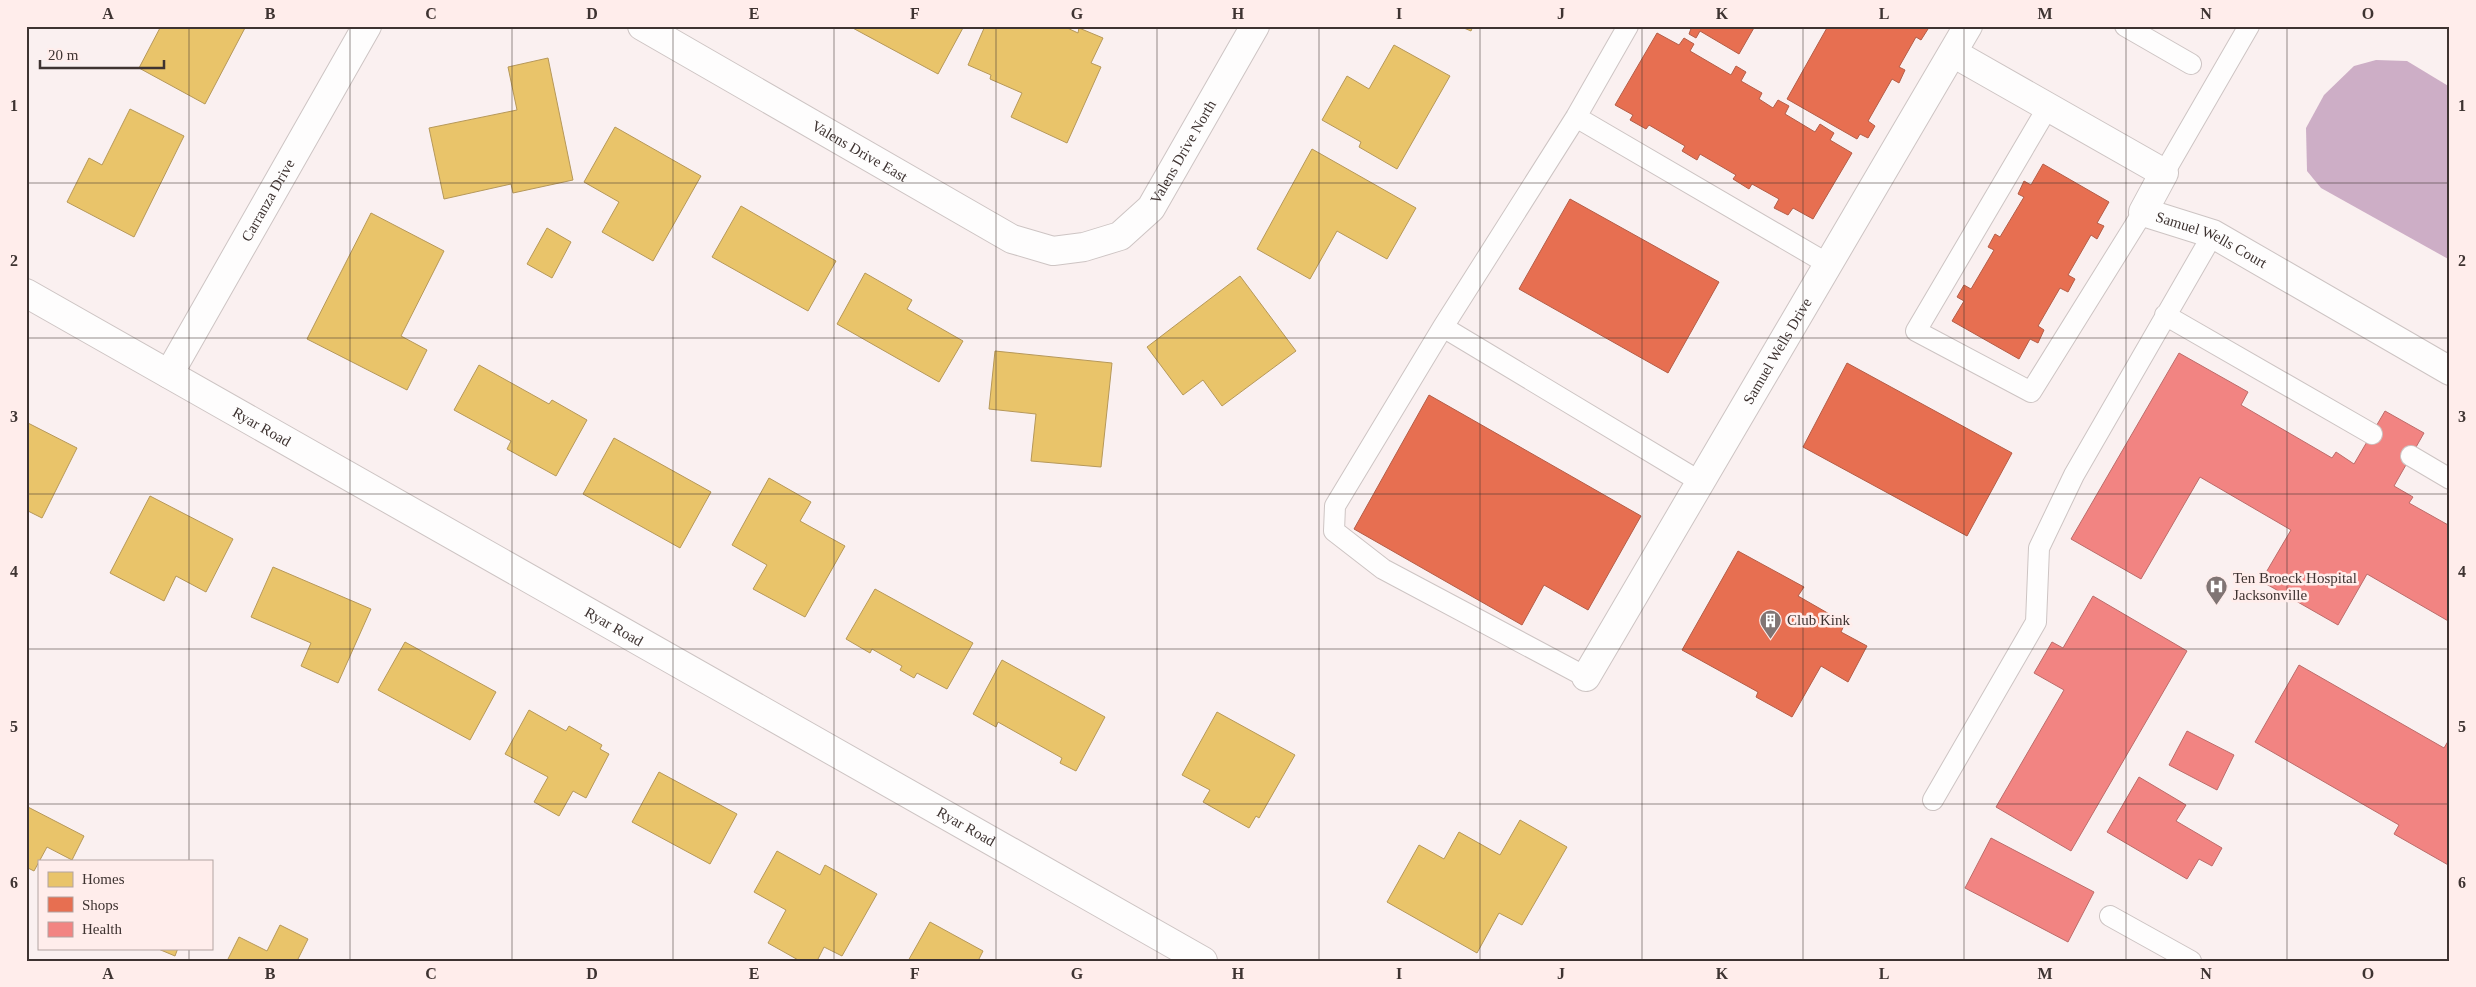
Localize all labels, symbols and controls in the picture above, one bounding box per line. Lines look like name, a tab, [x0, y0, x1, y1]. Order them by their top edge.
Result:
text: A	[102, 5, 114, 22]
text: B	[265, 5, 276, 22]
text: C	[425, 5, 437, 22]
text: D	[586, 5, 598, 22]
text: E	[749, 5, 759, 22]
text: F	[910, 5, 920, 22]
text: G	[1071, 5, 1084, 22]
text: H	[1232, 5, 1245, 22]
text: I	[1396, 5, 1402, 22]
text: J	[1557, 5, 1565, 22]
text: K	[1716, 5, 1729, 22]
text: L	[1879, 5, 1889, 22]
text: M	[2037, 5, 2053, 22]
text: N	[2200, 5, 2212, 22]
text: O	[2362, 5, 2374, 22]
scale bar	[40, 38, 164, 70]
text: 20 m	[48, 47, 79, 63]
text: 1	[10, 97, 18, 114]
street label: Valens Drive North	[1147, 97, 1219, 206]
text: 1	[2458, 97, 2466, 114]
street label: Valens Drive East	[809, 117, 911, 185]
street label: Carranza Drive	[238, 156, 298, 244]
street label: Samuel Wells Court	[2154, 209, 2270, 272]
text: 2	[10, 252, 18, 269]
text: 2	[2458, 252, 2466, 269]
street label: Samuel Wells Drive	[1740, 295, 1815, 407]
street label: Ryar Road	[230, 404, 294, 450]
text: 3	[10, 408, 18, 425]
text: 3	[2458, 408, 2466, 425]
text: 4	[10, 563, 18, 580]
text: 4	[2458, 563, 2466, 580]
place label: Ten Broeck Hospital Jacksonville	[2233, 570, 2357, 603]
hospital icon: Ten Broeck Hospital Jacksonville	[2205, 575, 2229, 606]
street label: Ryar Road	[582, 604, 646, 650]
building icon: Club Kink	[1759, 608, 1783, 639]
place label: Club Kink	[1787, 612, 1850, 628]
text: 5	[10, 718, 18, 735]
text: 5	[2458, 718, 2466, 735]
street label: Ryar Road	[934, 804, 998, 850]
legend	[38, 860, 212, 950]
text: Homes	[82, 871, 125, 887]
text: 6	[10, 874, 18, 891]
text: 6	[2458, 874, 2466, 891]
text: Shops	[82, 897, 119, 913]
text: Health	[82, 921, 122, 937]
text: A	[102, 965, 114, 982]
text: B	[265, 965, 276, 982]
text: C	[425, 965, 437, 982]
text: D	[586, 965, 598, 982]
text: E	[749, 965, 759, 982]
text: F	[910, 965, 920, 982]
text: G	[1071, 965, 1084, 982]
text: H	[1232, 965, 1245, 982]
text: I	[1396, 965, 1402, 982]
text: J	[1557, 965, 1565, 982]
text: K	[1716, 965, 1729, 982]
text: L	[1879, 965, 1889, 982]
text: M	[2037, 965, 2053, 982]
text: N	[2200, 965, 2212, 982]
text: O	[2362, 965, 2374, 982]

